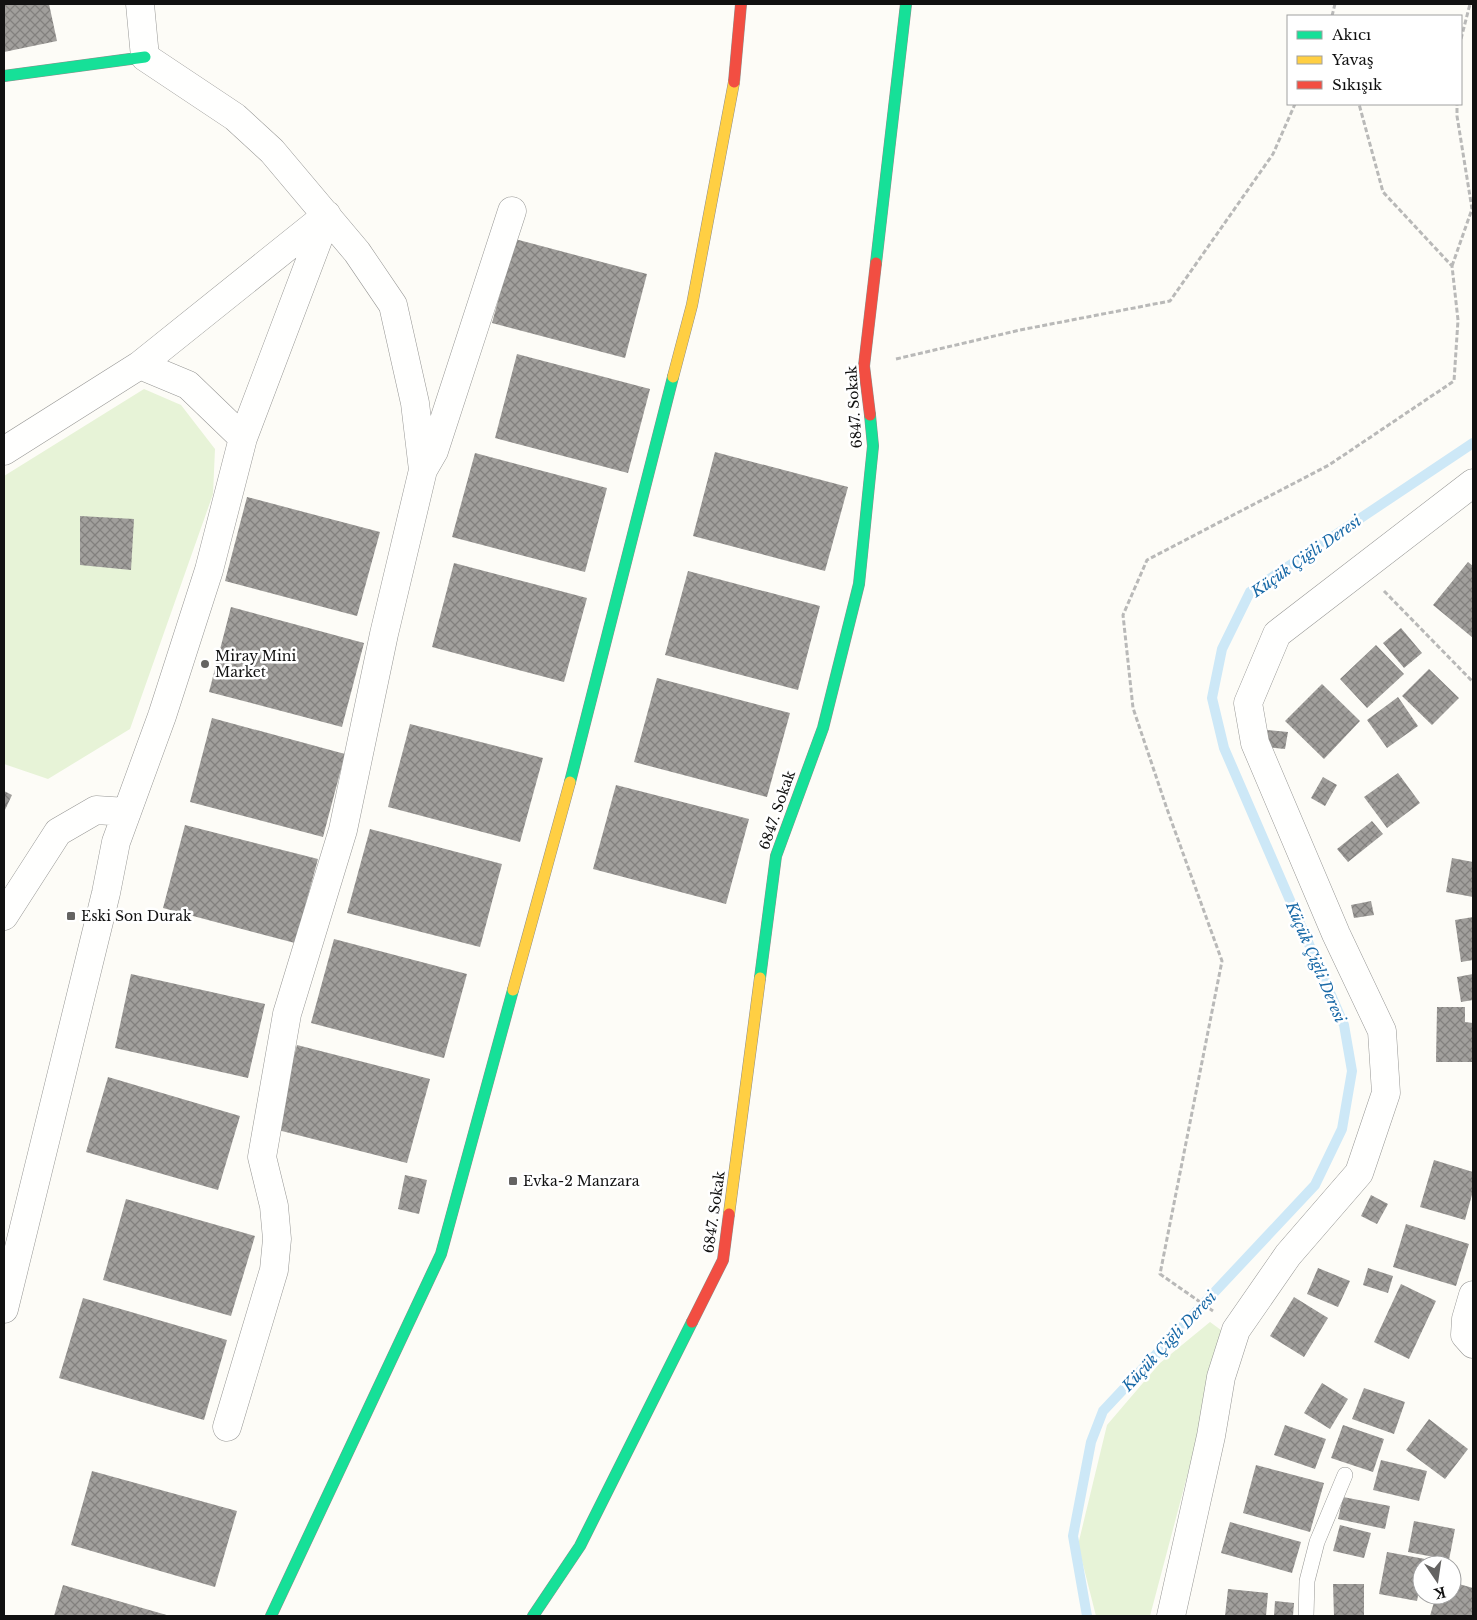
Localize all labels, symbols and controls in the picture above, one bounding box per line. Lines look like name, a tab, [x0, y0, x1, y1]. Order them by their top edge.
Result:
legend	[1287, 15, 1462, 105]
text: Akıcı	[1331, 25, 1371, 44]
text: Yavaş	[1331, 50, 1374, 69]
text: Sıkışık	[1332, 75, 1383, 94]
street label: 6847. Sokak	[842, 365, 866, 449]
water label: Küçük Çiğli Deresi	[1247, 511, 1365, 602]
place label: Miray Mini Market	[215, 647, 296, 681]
marker: Miray Mini Market	[199, 658, 211, 670]
street label: 6847. Sokak	[755, 768, 799, 852]
water label: Küçük Çiğli Deresi	[1282, 898, 1350, 1026]
place label: Eski Son Durak	[81, 907, 192, 925]
marker: Eski Son Durak	[65, 910, 77, 922]
street label: 6847. Sokak	[699, 1169, 729, 1254]
place label: Evka-2 Manzara	[523, 1172, 640, 1190]
marker: Evka-2 Manzara	[507, 1175, 519, 1187]
water label: Küçük Çiğli Deresi	[1117, 1287, 1221, 1396]
north arrow	[1412, 1555, 1462, 1605]
text: K	[1432, 1583, 1448, 1603]

